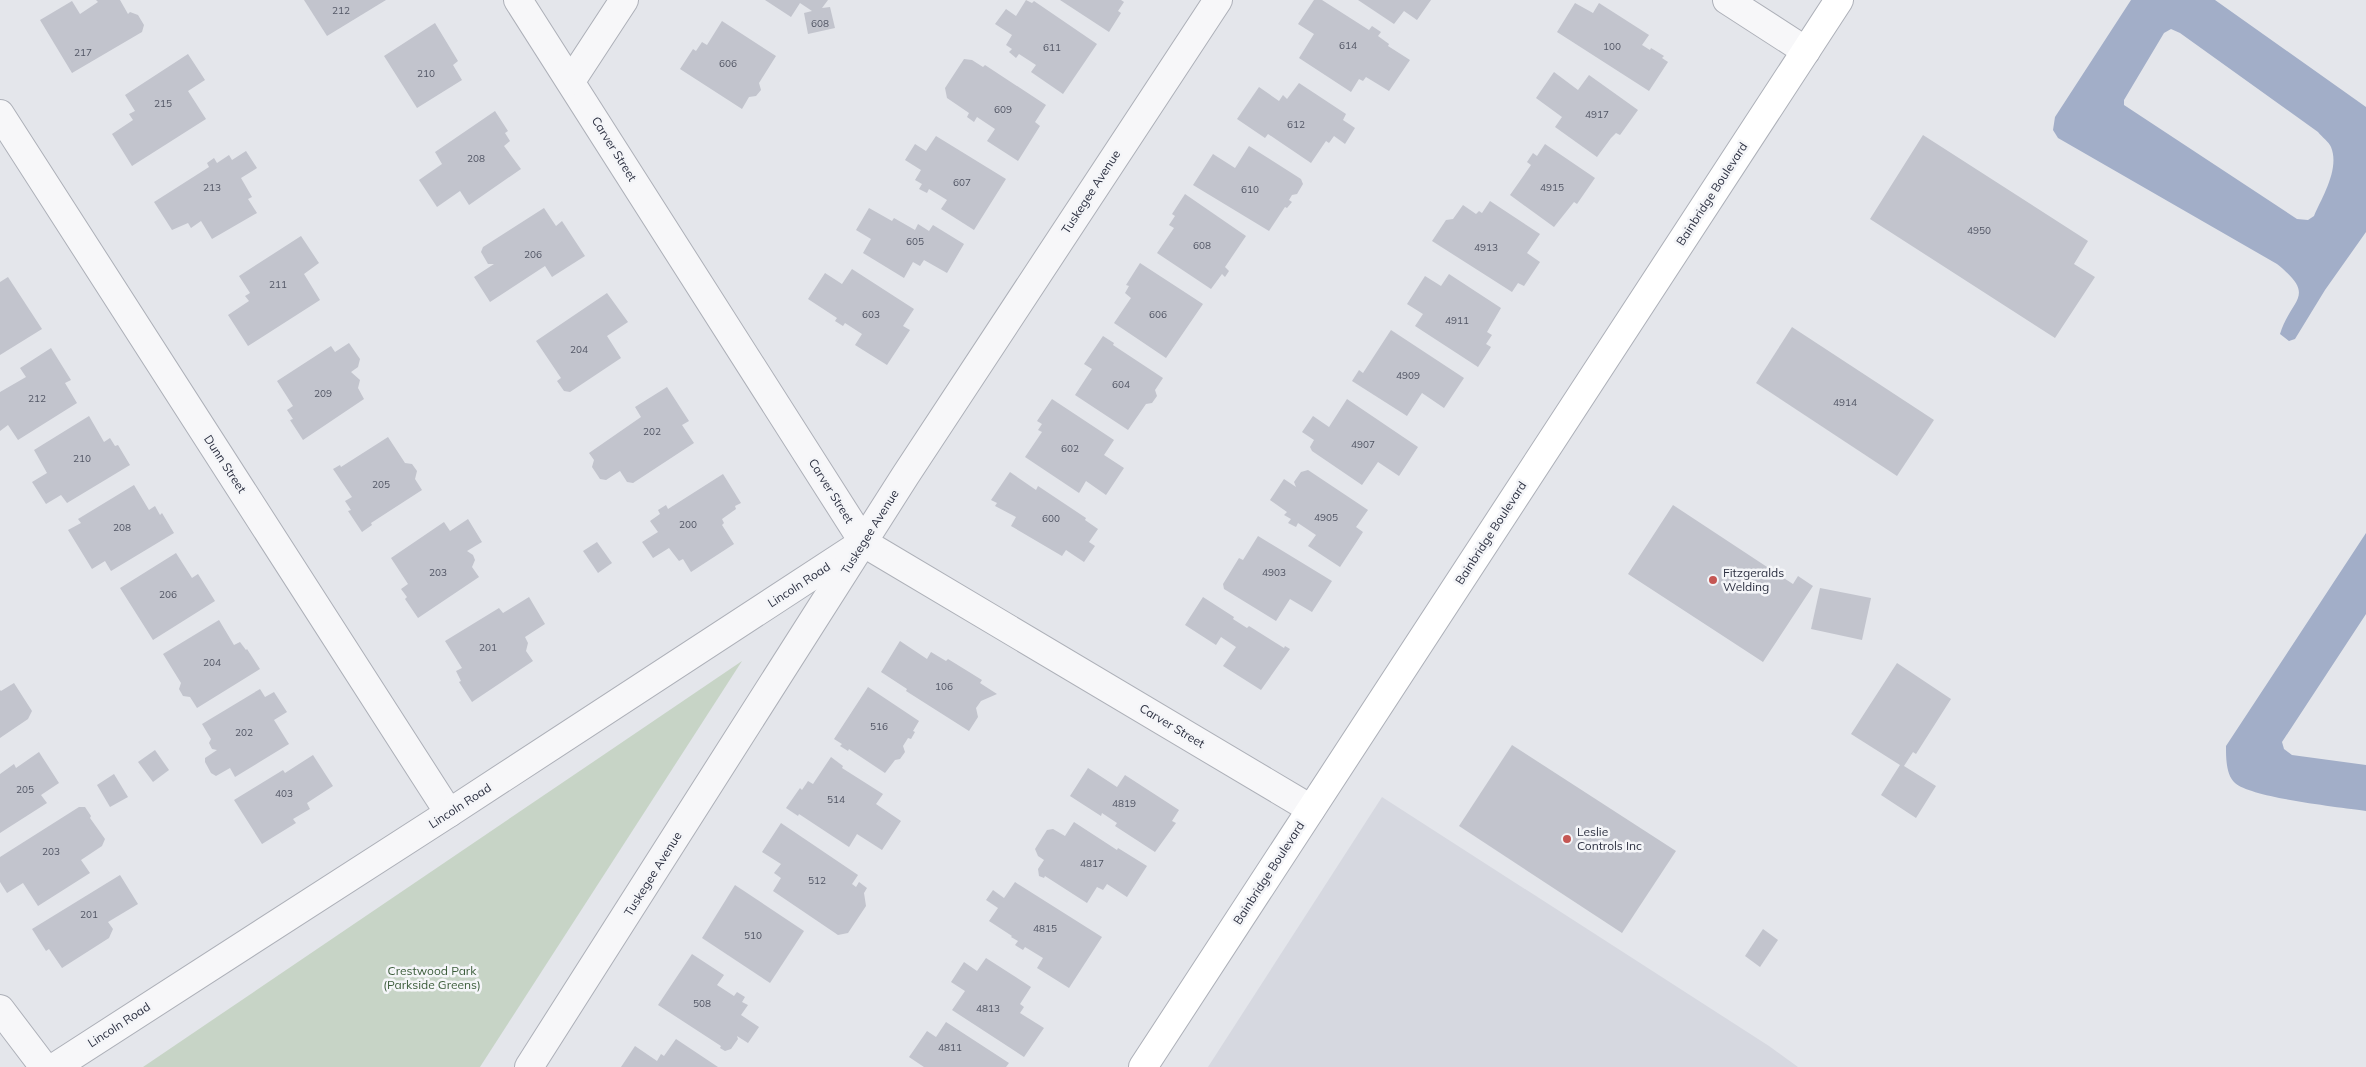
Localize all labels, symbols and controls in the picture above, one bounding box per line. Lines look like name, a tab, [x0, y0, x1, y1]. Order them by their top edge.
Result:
house number: 212	[332, 4, 350, 17]
house number: 608	[811, 17, 829, 30]
house number: 614	[1339, 39, 1357, 52]
house number: 100	[1603, 40, 1621, 53]
house number: 611	[1043, 41, 1061, 54]
house number: 217	[74, 46, 92, 59]
house number: 606	[719, 57, 737, 70]
house number: 210	[417, 67, 435, 80]
house number: 215	[154, 97, 172, 110]
house number: 609	[994, 103, 1012, 116]
house number: 4917	[1585, 108, 1609, 121]
street label: Carver Street	[589, 114, 640, 184]
house number: 612	[1287, 118, 1305, 131]
street label: Bainbridge Boulevard	[1673, 139, 1751, 248]
street label: Tuskegee Avenue	[1058, 147, 1123, 237]
house number: 208	[467, 152, 485, 165]
house number: 607	[953, 176, 971, 189]
house number: 213	[203, 181, 221, 194]
house number: 4915	[1540, 181, 1564, 194]
house number: 610	[1241, 183, 1259, 196]
house number: 4950	[1967, 224, 1991, 237]
house number: 605	[906, 235, 924, 248]
house number: 608	[1193, 239, 1211, 252]
house number: 4913	[1474, 241, 1498, 254]
house number: 206	[524, 248, 542, 261]
house number: 211	[269, 278, 287, 291]
house number: 603	[862, 308, 880, 321]
house number: 606	[1149, 308, 1167, 321]
house number: 4911	[1445, 314, 1469, 327]
house number: 204	[570, 343, 588, 356]
house number: 4909	[1396, 369, 1420, 382]
house number: 604	[1112, 378, 1130, 391]
house number: 209	[314, 387, 332, 400]
house number: 212	[28, 392, 46, 405]
house number: 4914	[1833, 396, 1857, 409]
house number: 202	[643, 425, 661, 438]
street label: Dunn Street	[201, 432, 250, 496]
house number: 4907	[1351, 438, 1375, 451]
house number: 602	[1061, 442, 1079, 455]
house number: 210	[73, 452, 91, 465]
street label: Carver Street	[806, 456, 857, 526]
house number: 205	[372, 478, 390, 491]
street label: Bainbridge Boulevard	[1452, 478, 1530, 587]
street label: Tuskegee Avenue	[838, 487, 902, 577]
house number: 4905	[1314, 511, 1338, 524]
house number: 600	[1042, 512, 1060, 525]
house number: 200	[679, 518, 697, 531]
house number: 208	[113, 521, 131, 534]
street label: Lincoln Road	[765, 559, 833, 610]
place label: Fitzgeralds Welding	[1723, 565, 1784, 594]
house number: 203	[429, 566, 447, 579]
house number: 4903	[1262, 566, 1286, 579]
marker: Fitzgeralds Welding	[1707, 574, 1719, 586]
house number: 206	[159, 588, 177, 601]
house number: 201	[479, 641, 497, 654]
house number: 204	[203, 656, 221, 669]
house number: 106	[935, 680, 953, 693]
street label: Carver Street	[1137, 700, 1208, 751]
house number: 516	[870, 720, 888, 733]
house number: 202	[235, 726, 253, 739]
street label: Lincoln Road	[426, 780, 494, 831]
house number: 205	[16, 783, 34, 796]
house number: 403	[275, 787, 293, 800]
house number: 514	[827, 793, 845, 806]
house number: 4819	[1112, 797, 1136, 810]
street label: Bainbridge Boulevard	[1230, 818, 1308, 927]
place label: Leslie Controls Inc	[1577, 824, 1642, 853]
street label: Tuskegee Avenue	[621, 829, 685, 919]
marker: Leslie Controls Inc	[1561, 833, 1573, 845]
house number: 203	[42, 845, 60, 858]
house number: 4817	[1080, 857, 1104, 870]
house number: 512	[808, 874, 826, 887]
house number: 201	[80, 908, 98, 921]
house number: 4815	[1033, 922, 1057, 935]
house number: 510	[744, 929, 762, 942]
park label: Crestwood Park (Parkside Greens)	[383, 963, 481, 992]
house number: 508	[693, 997, 711, 1010]
street label: Lincoln Road	[85, 999, 153, 1050]
house number: 4813	[976, 1002, 1000, 1015]
house number: 4811	[938, 1041, 962, 1054]

